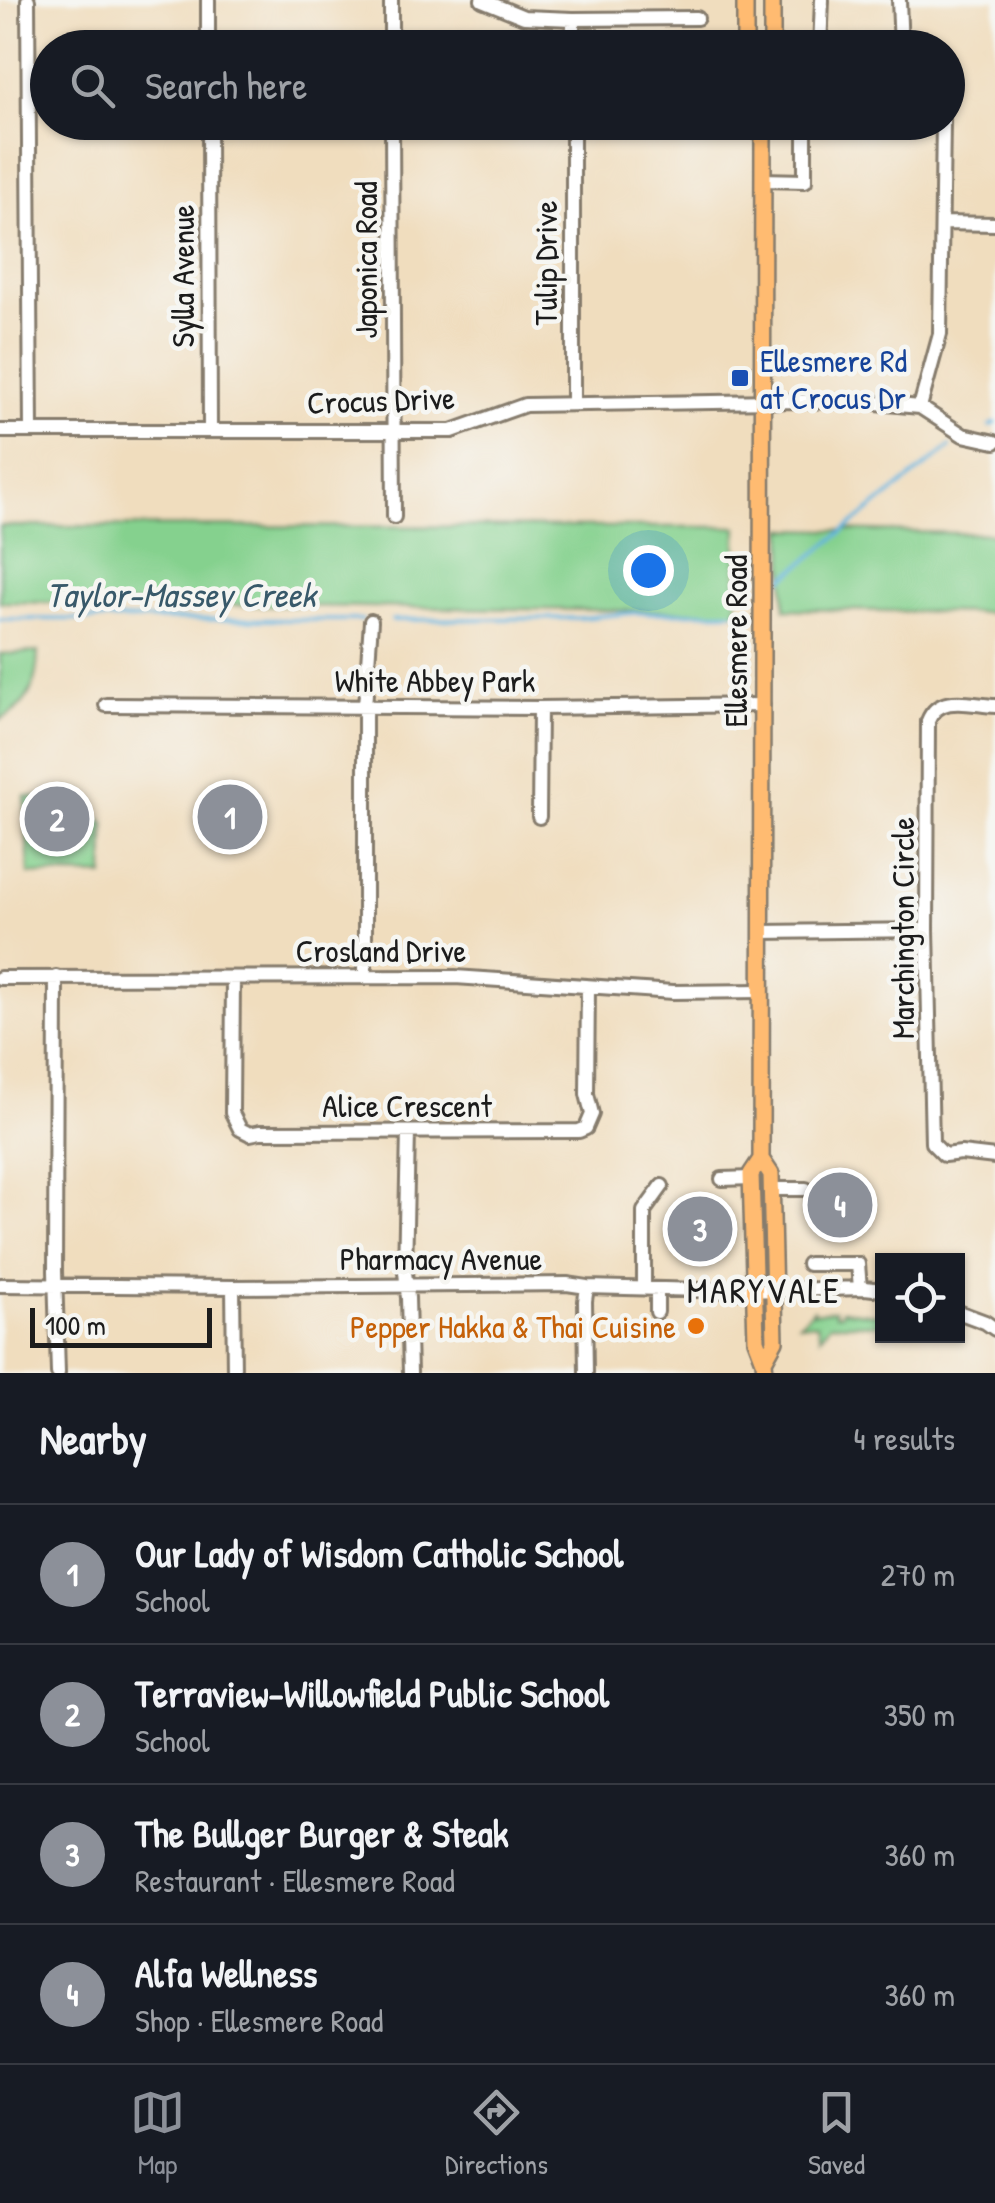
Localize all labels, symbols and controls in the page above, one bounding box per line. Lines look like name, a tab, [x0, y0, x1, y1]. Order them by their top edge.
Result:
search box	[30, 30, 965, 140]
icon: search	[65, 58, 120, 113]
text: Search here	[145, 59, 307, 111]
street label: Japonica Road	[344, 181, 387, 339]
street label: Tulip Drive	[524, 200, 567, 325]
street label: Sylla Avenue	[161, 204, 204, 348]
place label: Ellesmere Rd at Crocus Dr	[760, 339, 907, 419]
marker: Ellesmere Rd at Crocus Dr	[729, 367, 751, 389]
street label: Crocus Drive	[306, 376, 456, 424]
your location	[623, 545, 674, 596]
street label: Ellesmere Road	[714, 555, 757, 727]
water label: Taylor-Massey Creek	[46, 571, 319, 618]
street label: White Abbey Park	[335, 659, 535, 702]
pin: 1	[198, 780, 262, 854]
pin: 2	[24, 782, 90, 856]
street label: Marchington Circle	[881, 817, 924, 1039]
street label: Crosland Drive	[296, 929, 467, 972]
street label: Alice Crescent	[322, 1084, 493, 1127]
pin: 4	[808, 1168, 872, 1242]
pin: 3	[668, 1192, 732, 1266]
street label: Pharmacy Avenue	[340, 1237, 542, 1280]
map controls	[875, 1253, 965, 1343]
button: locate	[875, 1253, 965, 1343]
district label: MARYVALE	[687, 1267, 841, 1314]
scale bar	[30, 1303, 212, 1348]
place label: Pepper Hakka & Thai Cuisine	[350, 1305, 676, 1348]
text: 100 m	[45, 1306, 106, 1344]
marker: Pepper Hakka & Thai Cuisine	[685, 1315, 707, 1337]
text: Nearby	[40, 1410, 147, 1467]
text: 4 results	[854, 1417, 955, 1460]
text: Our Lady of Wisdom Catholic School	[135, 1527, 623, 1579]
text: 1	[67, 1553, 78, 1596]
text: 270 m	[881, 1553, 955, 1596]
text: School	[135, 1579, 210, 1622]
text: Terraview-Willowfield Public School	[135, 1667, 609, 1719]
text: 2	[65, 1693, 80, 1736]
text: 350 m	[884, 1693, 955, 1736]
text: School	[135, 1719, 210, 1762]
text: The Bullger Burger & Steak	[135, 1807, 509, 1859]
text: 3	[65, 1833, 80, 1876]
text: 360 m	[884, 1833, 955, 1876]
text: Restaurant · Ellesmere Road	[135, 1859, 455, 1902]
text: Alfa Wellness	[135, 1947, 317, 1999]
text: 4	[66, 1973, 79, 2016]
text: 360 m	[884, 1973, 955, 2016]
text: Shop · Ellesmere Road	[135, 1999, 383, 2042]
tab: Map	[130, 2085, 185, 2183]
tab: Directions	[445, 2085, 548, 2183]
tab: Saved	[808, 2085, 865, 2183]

